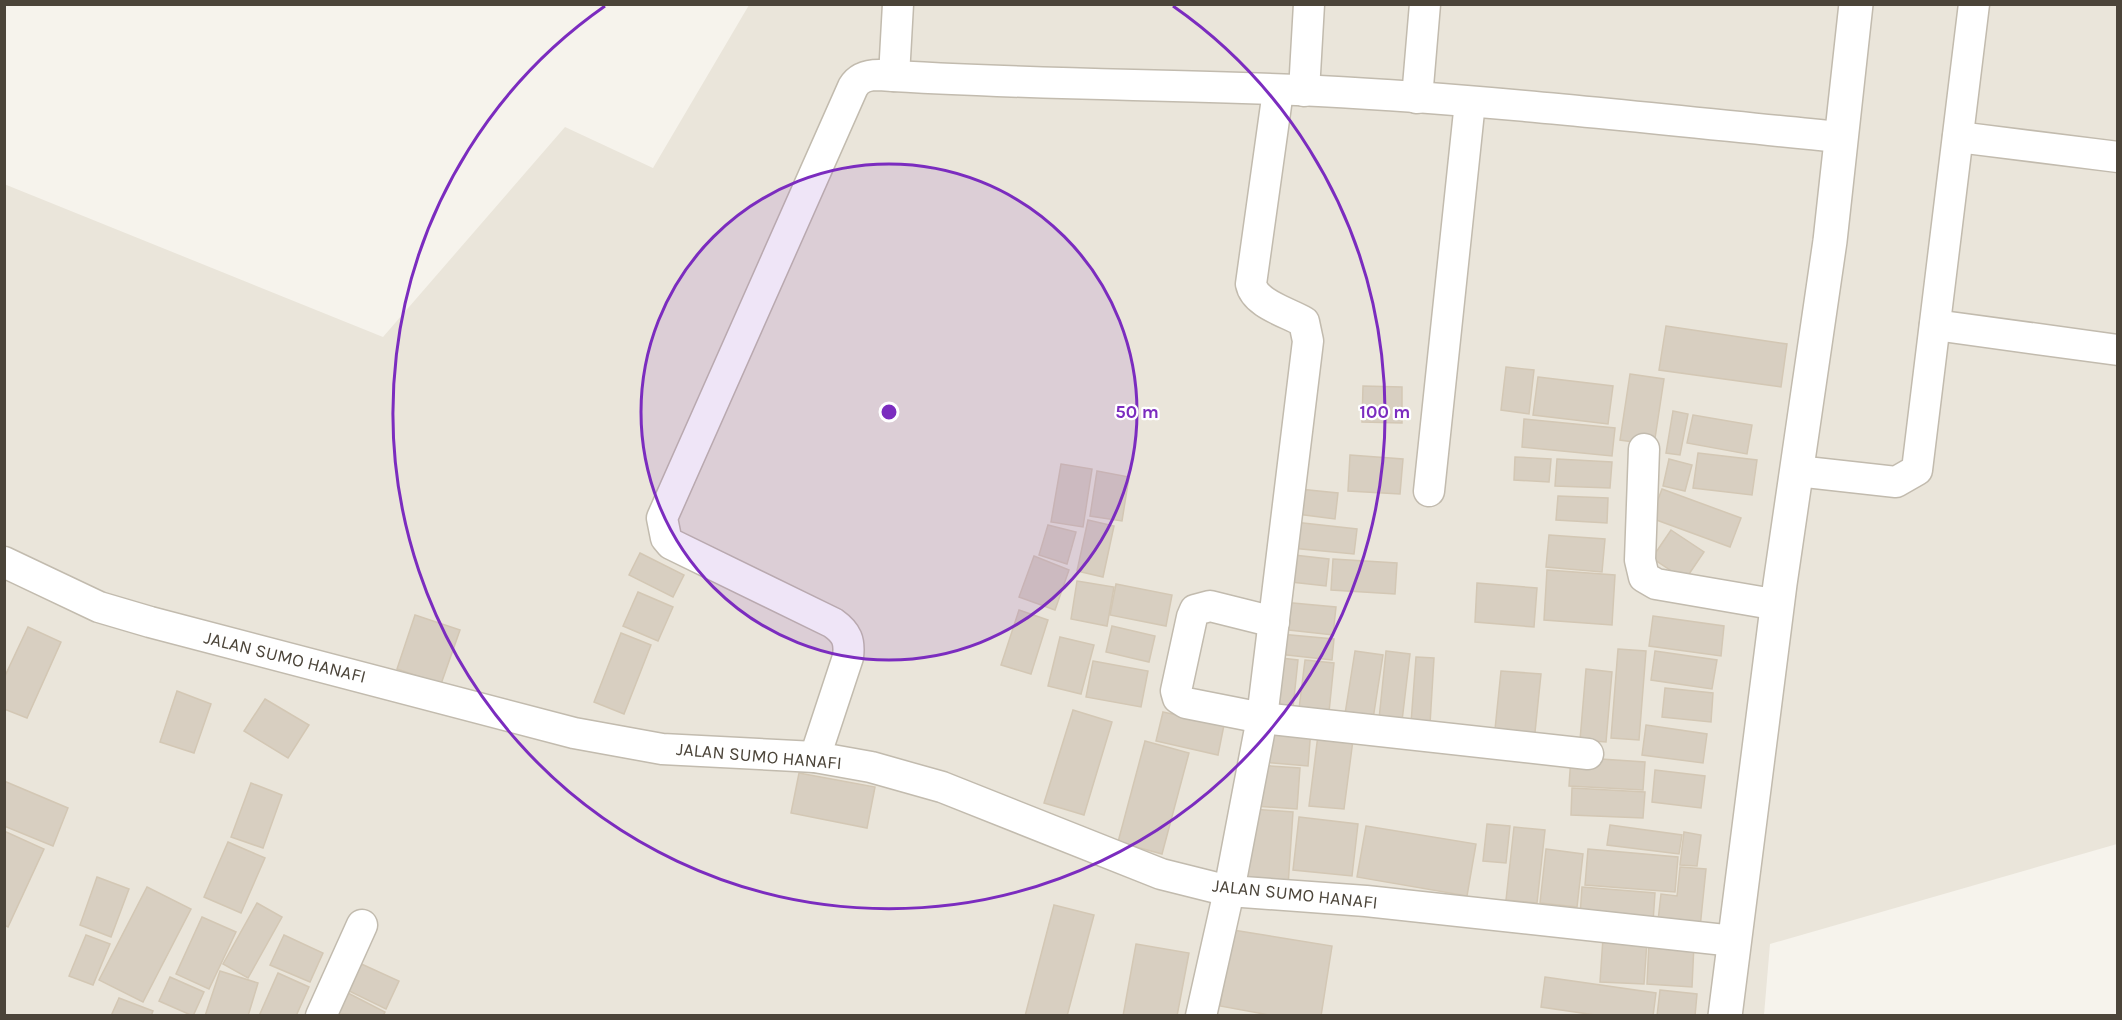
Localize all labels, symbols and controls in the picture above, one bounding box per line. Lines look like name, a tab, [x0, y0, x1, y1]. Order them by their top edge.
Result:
text: 50 m	[1115, 401, 1159, 423]
text: 100 m	[1360, 401, 1410, 423]
centre of rings	[879, 402, 899, 422]
street label: JALAN SUMO HANAFI	[202, 626, 368, 688]
street label: JALAN SUMO HANAFI	[675, 738, 843, 774]
street label: JALAN SUMO HANAFI	[1211, 874, 1379, 914]

